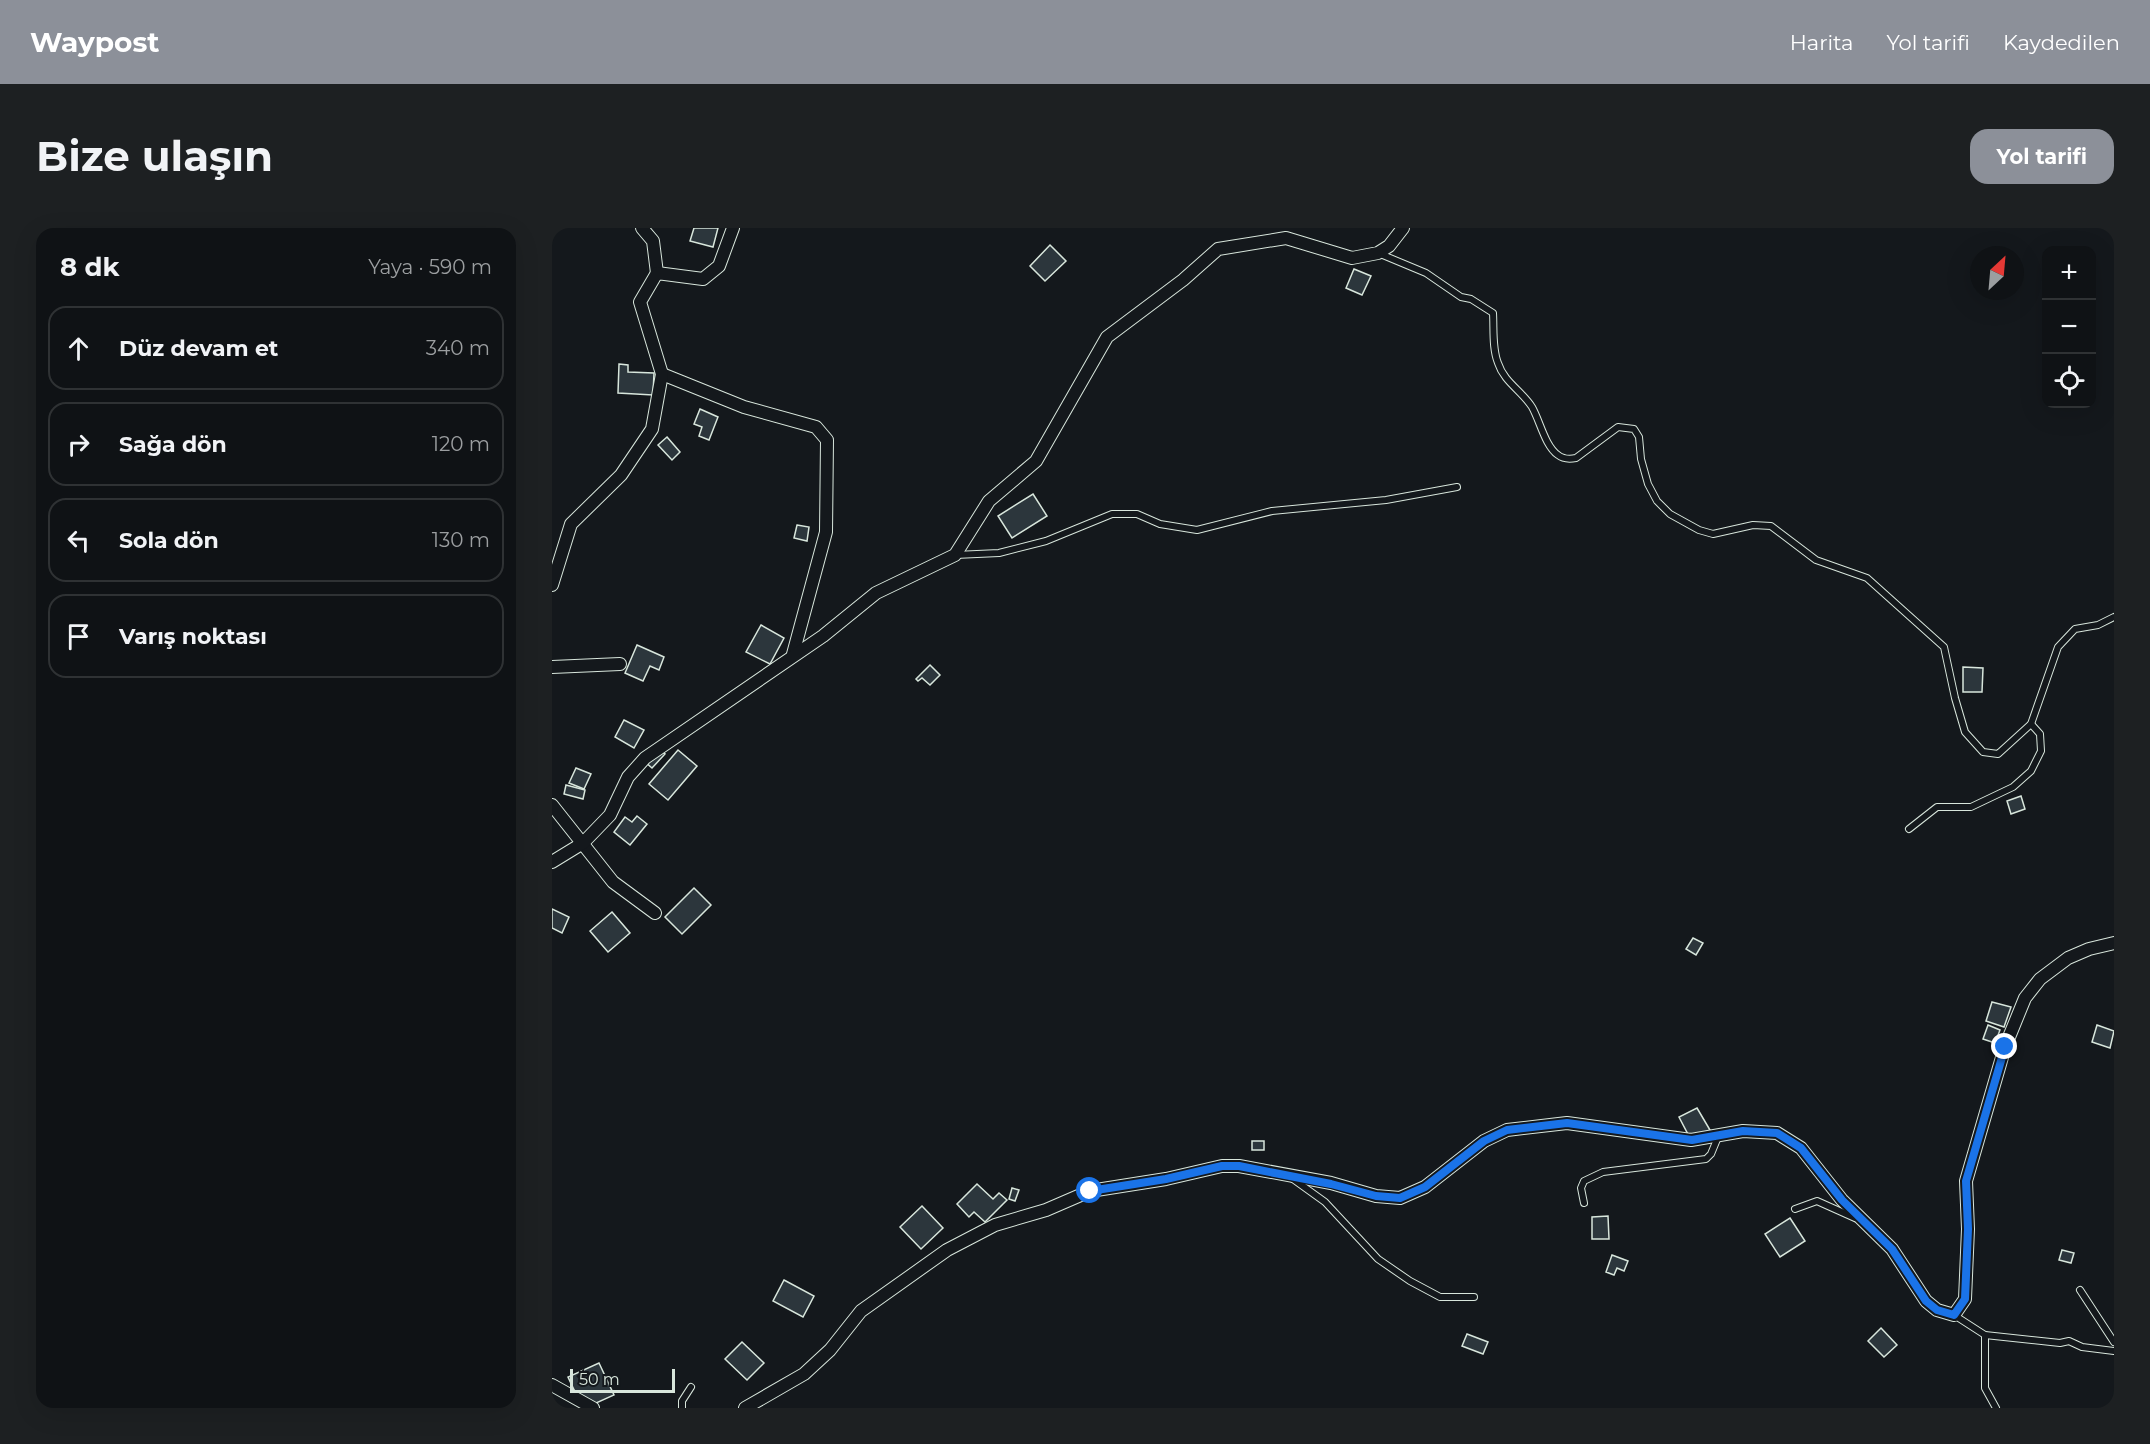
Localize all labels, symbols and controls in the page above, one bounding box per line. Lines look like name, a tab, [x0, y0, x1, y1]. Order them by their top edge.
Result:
text: Waypost	[30, 25, 160, 59]
text: Harita	[1790, 30, 1853, 55]
text: Yol tarifi	[1886, 30, 1970, 55]
text: Kaydedilen	[2003, 30, 2120, 55]
button: Yol tarifi	[1970, 129, 2114, 184]
text: Bize ulaşın	[36, 130, 273, 182]
north arrow	[1970, 246, 2024, 300]
map controls	[2042, 246, 2096, 408]
button: +	[2042, 246, 2096, 300]
text: 8 dk	[60, 251, 120, 283]
text: Yaya · 590 m	[368, 255, 492, 279]
button: −	[2042, 300, 2096, 354]
icon: ahead	[62, 332, 95, 365]
text: Düz devam et	[119, 335, 278, 362]
text: 340 m	[426, 336, 490, 360]
button: locate	[2042, 354, 2096, 408]
icon: right	[62, 428, 95, 461]
text: Sağa dön	[119, 431, 227, 458]
text: 120 m	[432, 432, 490, 456]
icon: left	[62, 524, 95, 557]
text: Sola dön	[119, 527, 219, 554]
text: 130 m	[432, 528, 490, 552]
icon: arrive	[62, 620, 95, 653]
text: Varış noktası	[119, 623, 267, 650]
route end	[1991, 1033, 2017, 1059]
route start	[1076, 1177, 1102, 1203]
scale bar	[570, 1366, 675, 1394]
text: 50 m	[579, 1370, 620, 1389]

